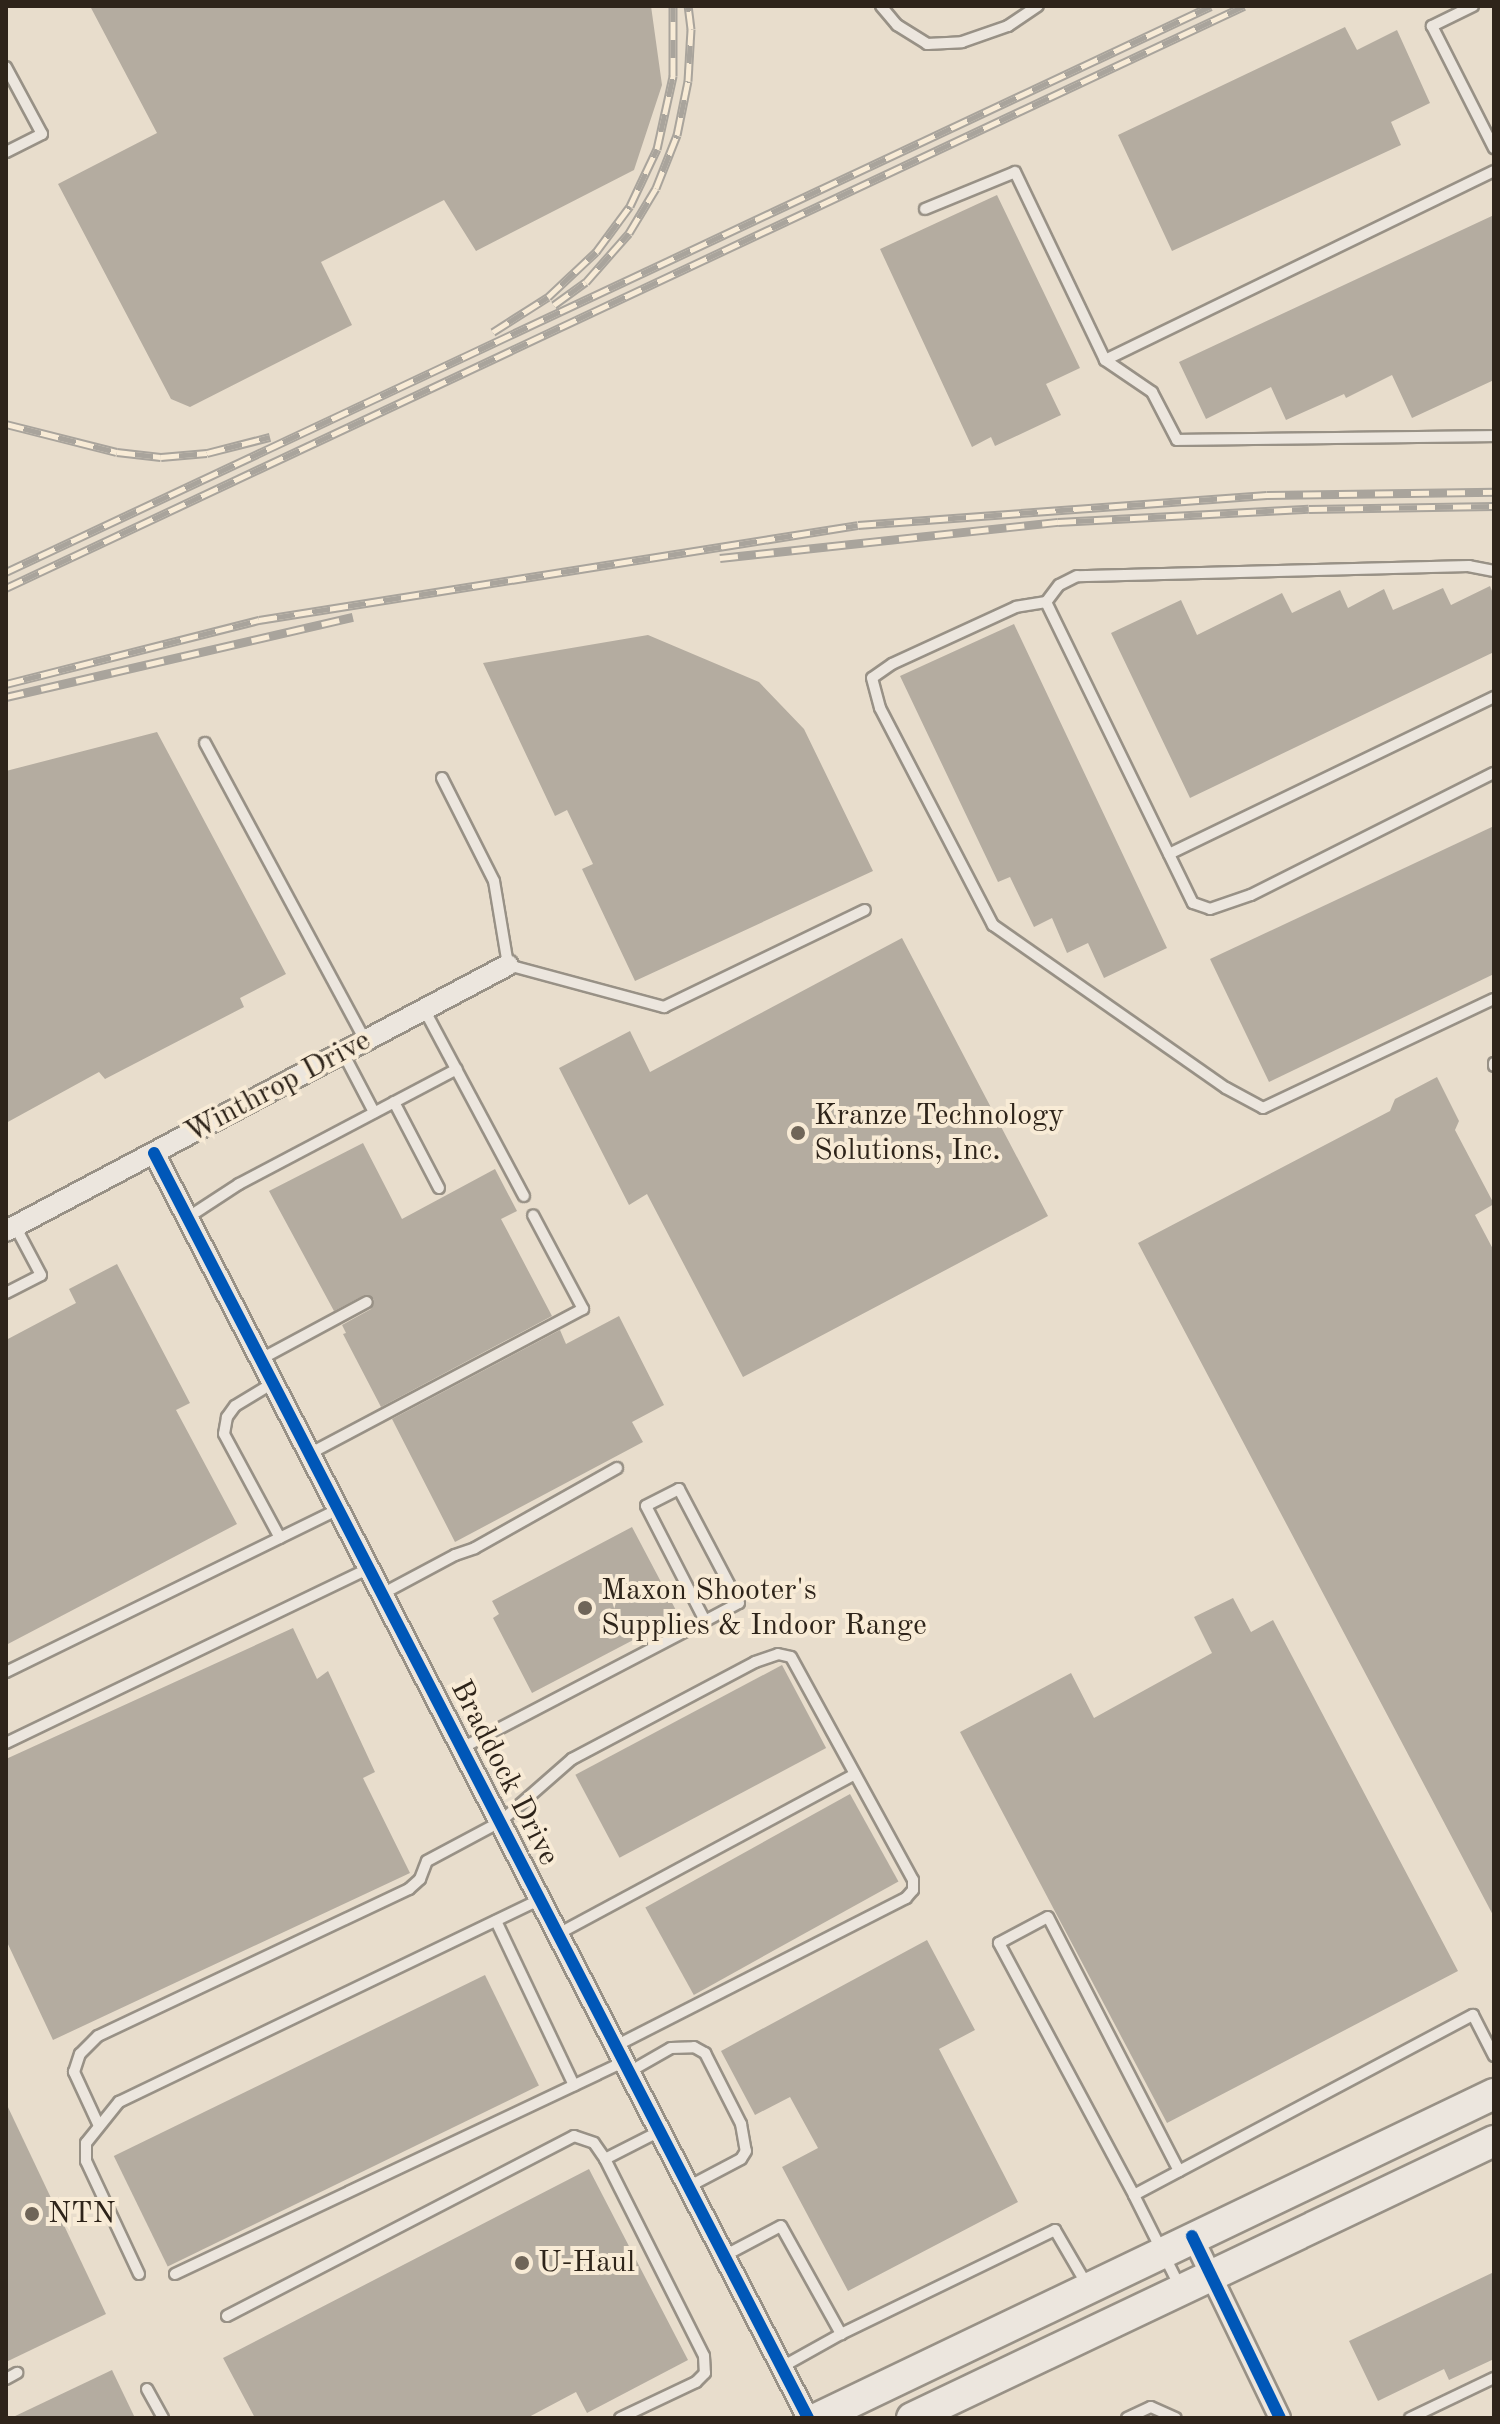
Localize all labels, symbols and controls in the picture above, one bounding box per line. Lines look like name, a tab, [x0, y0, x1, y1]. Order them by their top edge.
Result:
street label: Winthrop Drive	[179, 1023, 377, 1151]
place label: Kranze Technology Solutions, Inc.	[814, 1098, 1064, 1168]
marker: Kranze Technology Solutions, Inc.	[789, 1124, 807, 1142]
place label: Maxon Shooter's Supplies & Indoor Range	[601, 1573, 927, 1644]
marker: Maxon Shooter's Supplies & Indoor Range	[576, 1599, 594, 1617]
street label: Braddock Drive	[442, 1674, 566, 1872]
place label: NTN	[48, 2196, 116, 2232]
marker: NTN	[23, 2205, 41, 2223]
place label: U-Haul	[538, 2245, 635, 2281]
marker: U-Haul	[513, 2254, 531, 2272]

